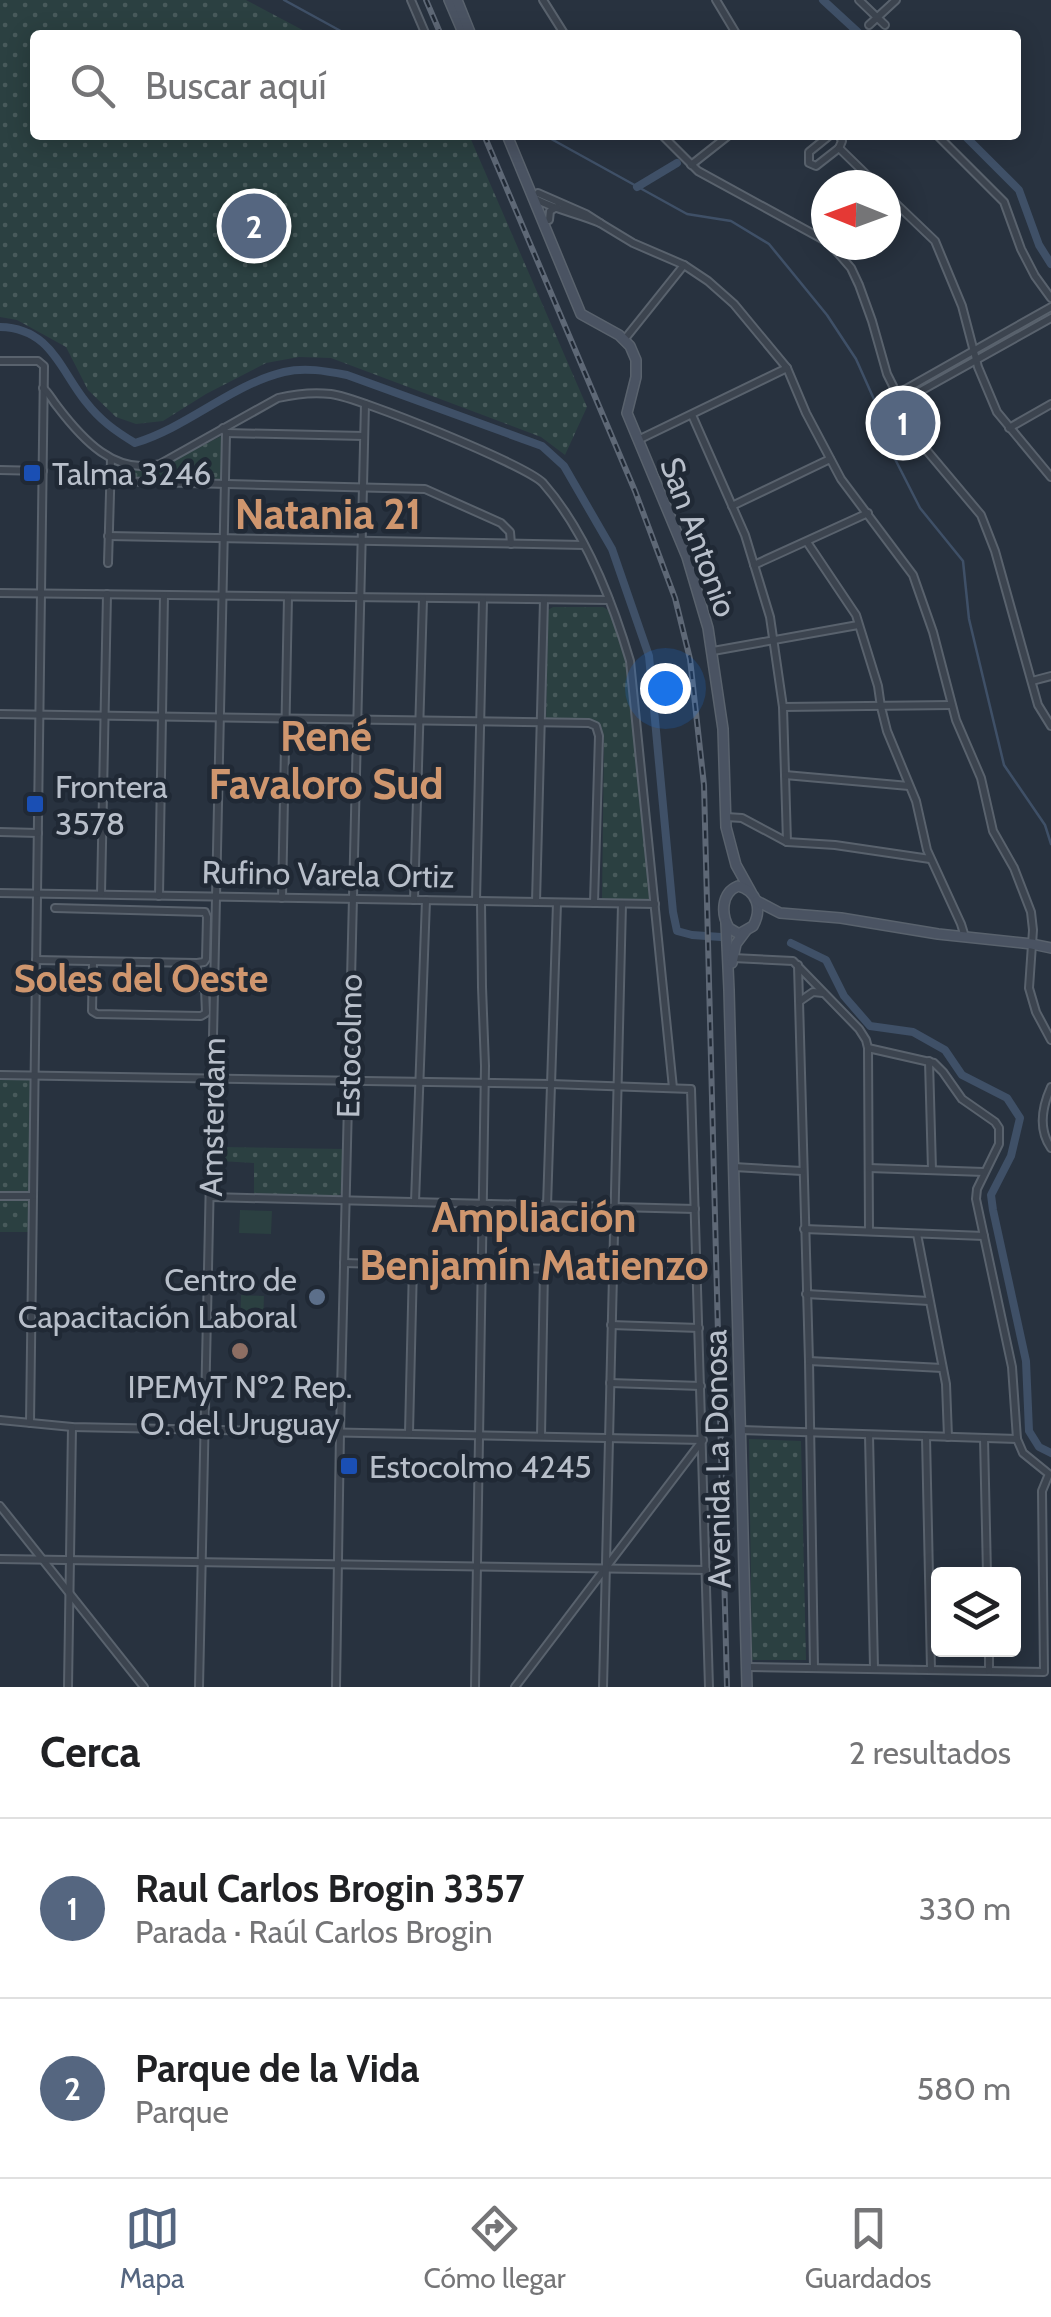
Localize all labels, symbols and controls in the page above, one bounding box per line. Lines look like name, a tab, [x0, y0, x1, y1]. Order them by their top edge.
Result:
search box	[30, 30, 1021, 140]
icon: search	[65, 58, 120, 113]
text: Buscar aquí	[145, 62, 327, 109]
north arrow	[811, 170, 901, 260]
pin: 2	[222, 188, 286, 264]
pin: 1	[870, 386, 936, 460]
street label: San Antonio	[652, 452, 746, 622]
place label: Talma 3246	[52, 454, 211, 493]
marker: Talma 3246	[21, 462, 43, 484]
district label: Natania 21	[235, 488, 421, 540]
your location	[640, 663, 691, 714]
district label: René Favaloro Sud	[208, 710, 444, 810]
place label: Frontera 3578	[55, 767, 168, 843]
marker: Frontera 3578	[24, 793, 46, 815]
street label: Rufino Varela Ortiz	[201, 852, 455, 896]
district label: Soles del Oeste	[14, 955, 268, 1002]
street label: Estocolmo	[328, 974, 370, 1118]
street label: Amsterdam	[191, 1037, 233, 1197]
district label: Ampliación Benjamín Matienzo	[359, 1191, 709, 1291]
place label: Centro de Capacitación Laboral	[18, 1260, 297, 1336]
marker: Centro de Capacitación Laboral	[306, 1286, 328, 1308]
street label: Avenida La Donosa	[695, 1329, 739, 1589]
marker: IPEMyT Nº2 Rep. O. del Uruguay	[229, 1340, 251, 1362]
place label: IPEMyT Nº2 Rep. O. del Uruguay	[128, 1367, 352, 1443]
place label: Estocolmo 4245	[369, 1447, 591, 1486]
marker: Estocolmo 4245	[338, 1455, 360, 1477]
map controls	[931, 1567, 1021, 1657]
button: layers	[931, 1567, 1021, 1657]
text: Cerca	[40, 1726, 140, 1778]
text: 2 resultados	[849, 1733, 1011, 1772]
text: Raul Carlos Brogin 3357	[135, 1865, 524, 1912]
text: 1	[67, 1889, 78, 1928]
text: 330 m	[919, 1889, 1011, 1928]
text: Parada · Raúl Carlos Brogin	[135, 1912, 493, 1951]
text: Parque de la Vida	[135, 2045, 419, 2092]
text: 2	[64, 2069, 81, 2108]
text: 580 m	[917, 2069, 1011, 2108]
text: Parque	[135, 2092, 229, 2131]
tab: Mapa	[120, 2201, 185, 2295]
tab: Cómo llegar	[424, 2201, 566, 2295]
tab: Guardados	[805, 2201, 931, 2295]

